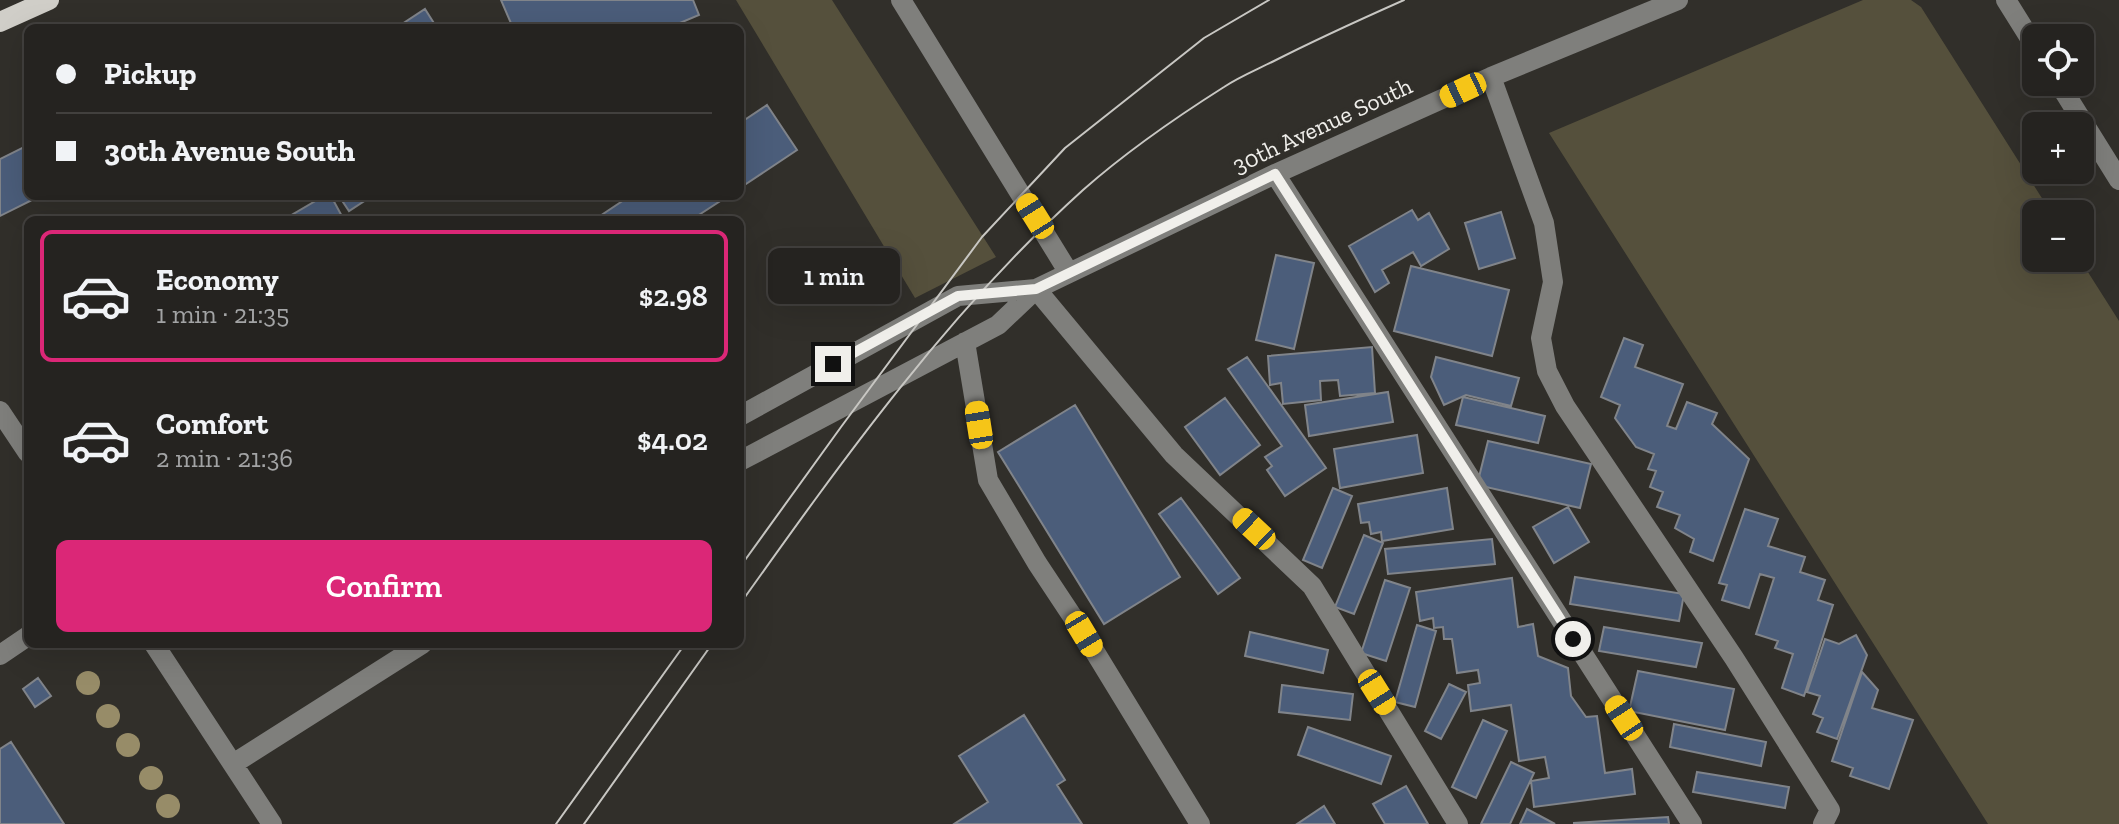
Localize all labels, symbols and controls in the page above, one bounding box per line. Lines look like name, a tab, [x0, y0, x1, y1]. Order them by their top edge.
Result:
map controls	[2022, 24, 2094, 272]
button: locate	[2022, 24, 2094, 96]
text: Pickup	[104, 56, 196, 92]
car	[1436, 69, 1490, 111]
street label: 30th Avenue South	[1228, 70, 1417, 179]
button: +	[2022, 112, 2094, 184]
text: 30th Avenue South	[104, 133, 355, 169]
car	[1012, 189, 1058, 243]
button: −	[2022, 200, 2094, 272]
callout: 1 min	[767, 248, 899, 304]
icon: car	[60, 260, 132, 332]
text: 1 min	[803, 260, 865, 292]
text: Economy	[156, 262, 279, 298]
text: $2.98	[639, 278, 708, 314]
text: 1 min · 21:35	[156, 298, 289, 330]
route end	[815, 346, 851, 382]
car	[963, 399, 995, 451]
icon: car	[60, 404, 132, 476]
text: Comfort	[156, 406, 268, 442]
text: $4.02	[637, 422, 708, 458]
text: 2 min · 21:36	[156, 442, 293, 474]
car	[1228, 504, 1280, 554]
button: Confirm	[56, 540, 712, 632]
car	[1061, 607, 1107, 661]
route start	[1555, 621, 1591, 657]
car	[1354, 665, 1400, 719]
car	[1601, 691, 1647, 745]

